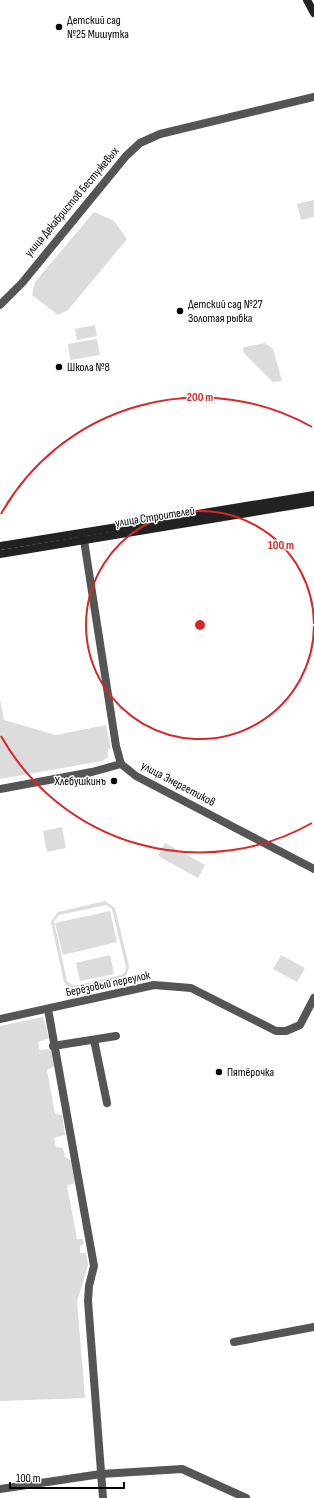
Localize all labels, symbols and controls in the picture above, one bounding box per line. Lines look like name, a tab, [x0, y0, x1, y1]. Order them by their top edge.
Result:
place label: Детский сад №25 Мишутка	[67, 13, 129, 42]
marker: Детский сад №25 Мишутка	[54, 22, 64, 32]
street label: улица Декабристов Бестужевых	[22, 144, 123, 260]
place label: Детский сад №27 Золотая рыбка	[188, 297, 263, 326]
marker: Детский сад №27 Золотая рыбка	[175, 306, 185, 316]
place label: Школа №8	[67, 360, 110, 375]
marker: Школа №8	[54, 362, 64, 372]
text: 200 m	[187, 390, 213, 405]
street label: улица Строителей	[114, 503, 196, 531]
text: 100 m	[268, 538, 294, 553]
centre of rings	[193, 618, 207, 632]
street label: улица Энергетиков	[138, 758, 218, 810]
place label: Хлебушкинъ	[54, 774, 106, 789]
marker: Хлебушкинъ	[109, 776, 119, 786]
street label: Берёзовый переулок	[64, 968, 152, 1000]
place label: Пятёрочка	[227, 1065, 275, 1080]
marker: Пятёрочка	[214, 1067, 224, 1077]
scale bar	[10, 1464, 124, 1490]
text: 100 m	[16, 1471, 41, 1486]

